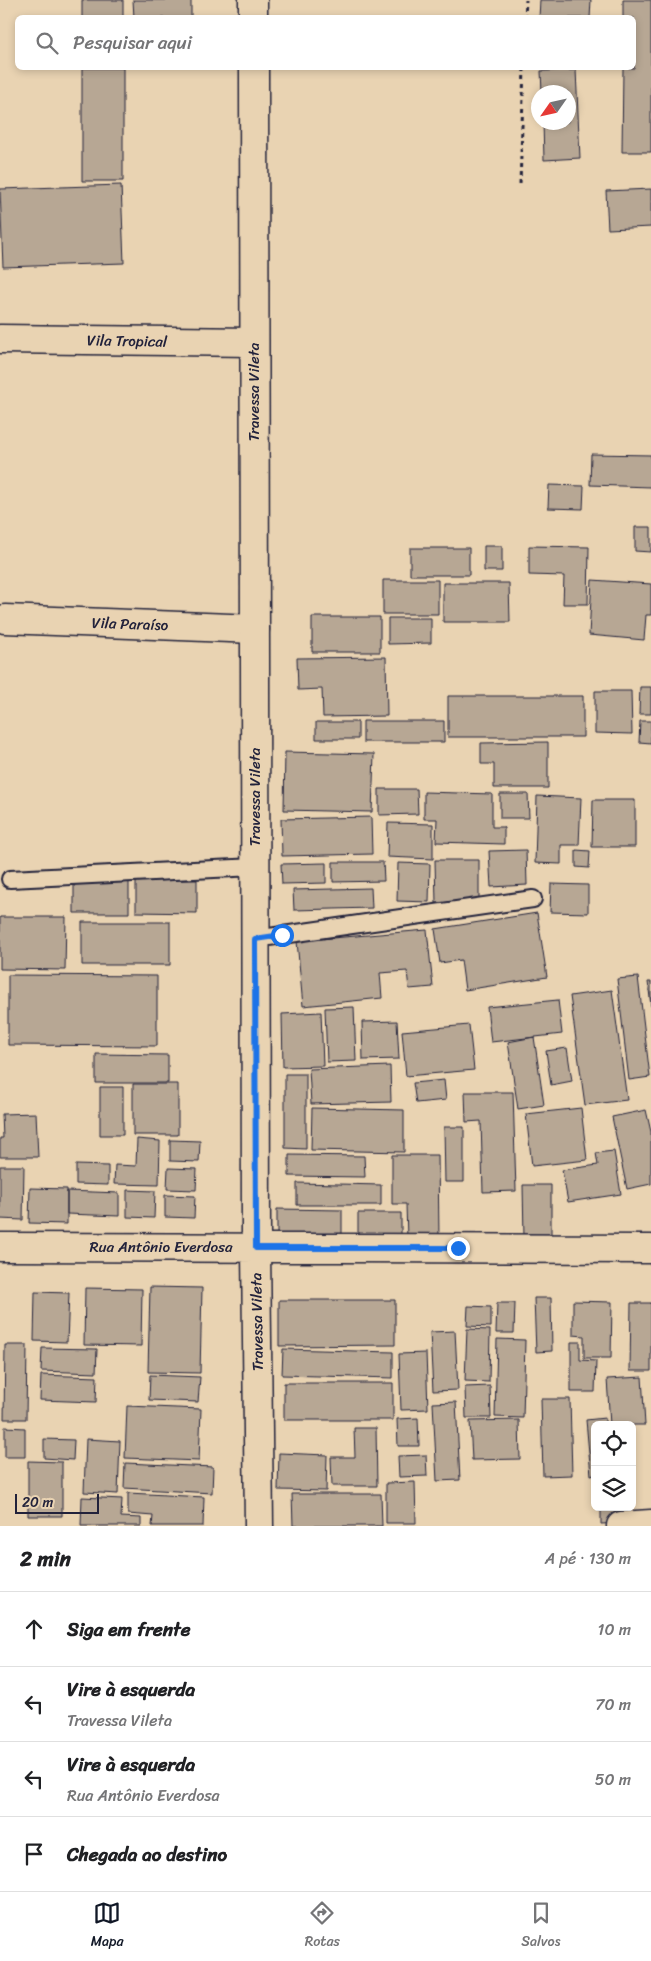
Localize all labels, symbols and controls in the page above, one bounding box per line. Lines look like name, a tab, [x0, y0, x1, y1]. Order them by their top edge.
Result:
search box	[15, 15, 636, 70]
text: Pesquisar aqui	[73, 26, 192, 59]
icon: search	[33, 29, 61, 57]
north arrow	[531, 85, 576, 130]
street label: Vila Tropical	[87, 327, 168, 355]
street label: Travessa Vileta	[241, 342, 267, 441]
street label: Vila Paraíso	[91, 610, 169, 638]
street label: Travessa Vileta	[242, 747, 268, 846]
route start	[271, 924, 294, 947]
street label: Rua Antônio Everdosa	[89, 1234, 233, 1260]
route end	[447, 1237, 470, 1260]
street label: Travessa Vileta	[243, 1272, 271, 1371]
map controls	[591, 1421, 636, 1511]
button: locate	[591, 1421, 636, 1466]
button: layers	[591, 1466, 636, 1511]
text: 20 m	[22, 1490, 53, 1515]
scale bar	[15, 1491, 99, 1514]
text: 2 min	[20, 1540, 71, 1578]
text: A pé · 130 m	[545, 1544, 631, 1573]
text: Siga em frente	[67, 1613, 190, 1646]
icon: ahead	[20, 1615, 48, 1643]
text: 10 m	[598, 1615, 631, 1644]
text: Vire à esquerda	[67, 1673, 195, 1706]
icon: left	[20, 1690, 48, 1718]
text: 70 m	[595, 1690, 631, 1719]
text: Travessa Vileta	[67, 1706, 172, 1735]
text: Vire à esquerda	[67, 1748, 195, 1781]
icon: left	[20, 1765, 48, 1793]
text: 50 m	[595, 1765, 631, 1794]
text: Rua Antônio Everdosa	[67, 1781, 220, 1810]
text: Chegada ao destino	[67, 1838, 227, 1871]
icon: arrive	[20, 1840, 48, 1868]
tab: Mapa	[91, 1899, 124, 1954]
tab: Rotas	[305, 1899, 340, 1954]
tab: Salvos	[521, 1899, 560, 1954]

